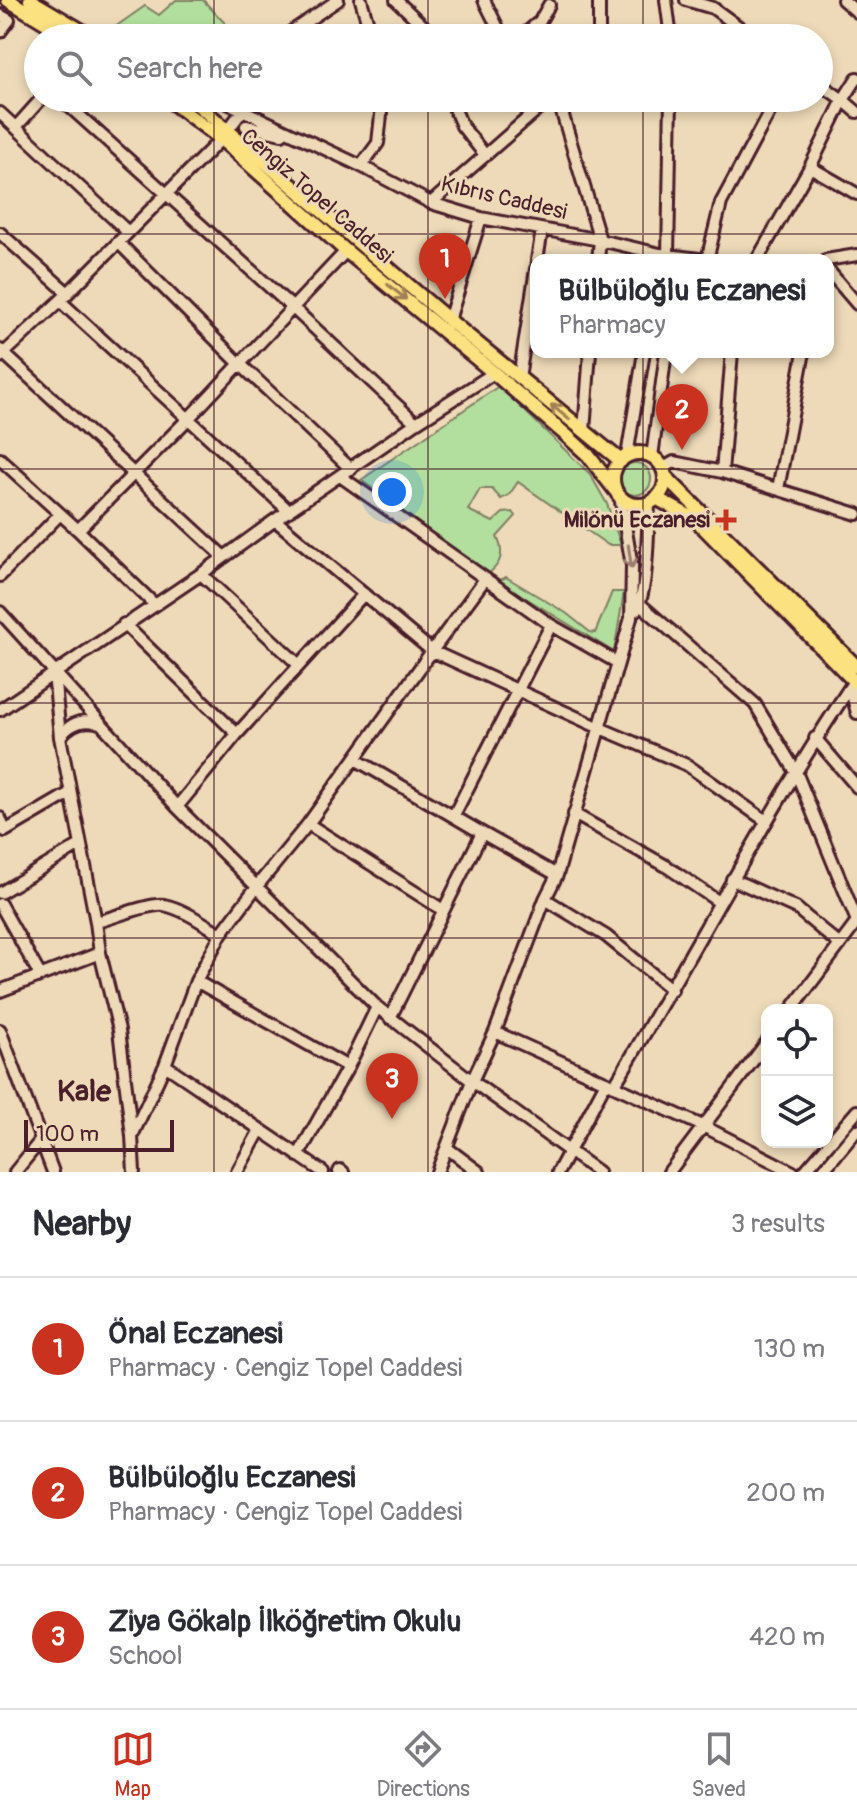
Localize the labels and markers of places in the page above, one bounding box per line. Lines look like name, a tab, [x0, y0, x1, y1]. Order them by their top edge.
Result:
pin: 1	[419, 233, 471, 299]
pin: 2	[656, 384, 708, 450]
place label: Milönü Eczanesi	[564, 506, 710, 534]
marker: Milönü Eczanesi	[717, 511, 735, 529]
pin: 3	[366, 1053, 418, 1119]

